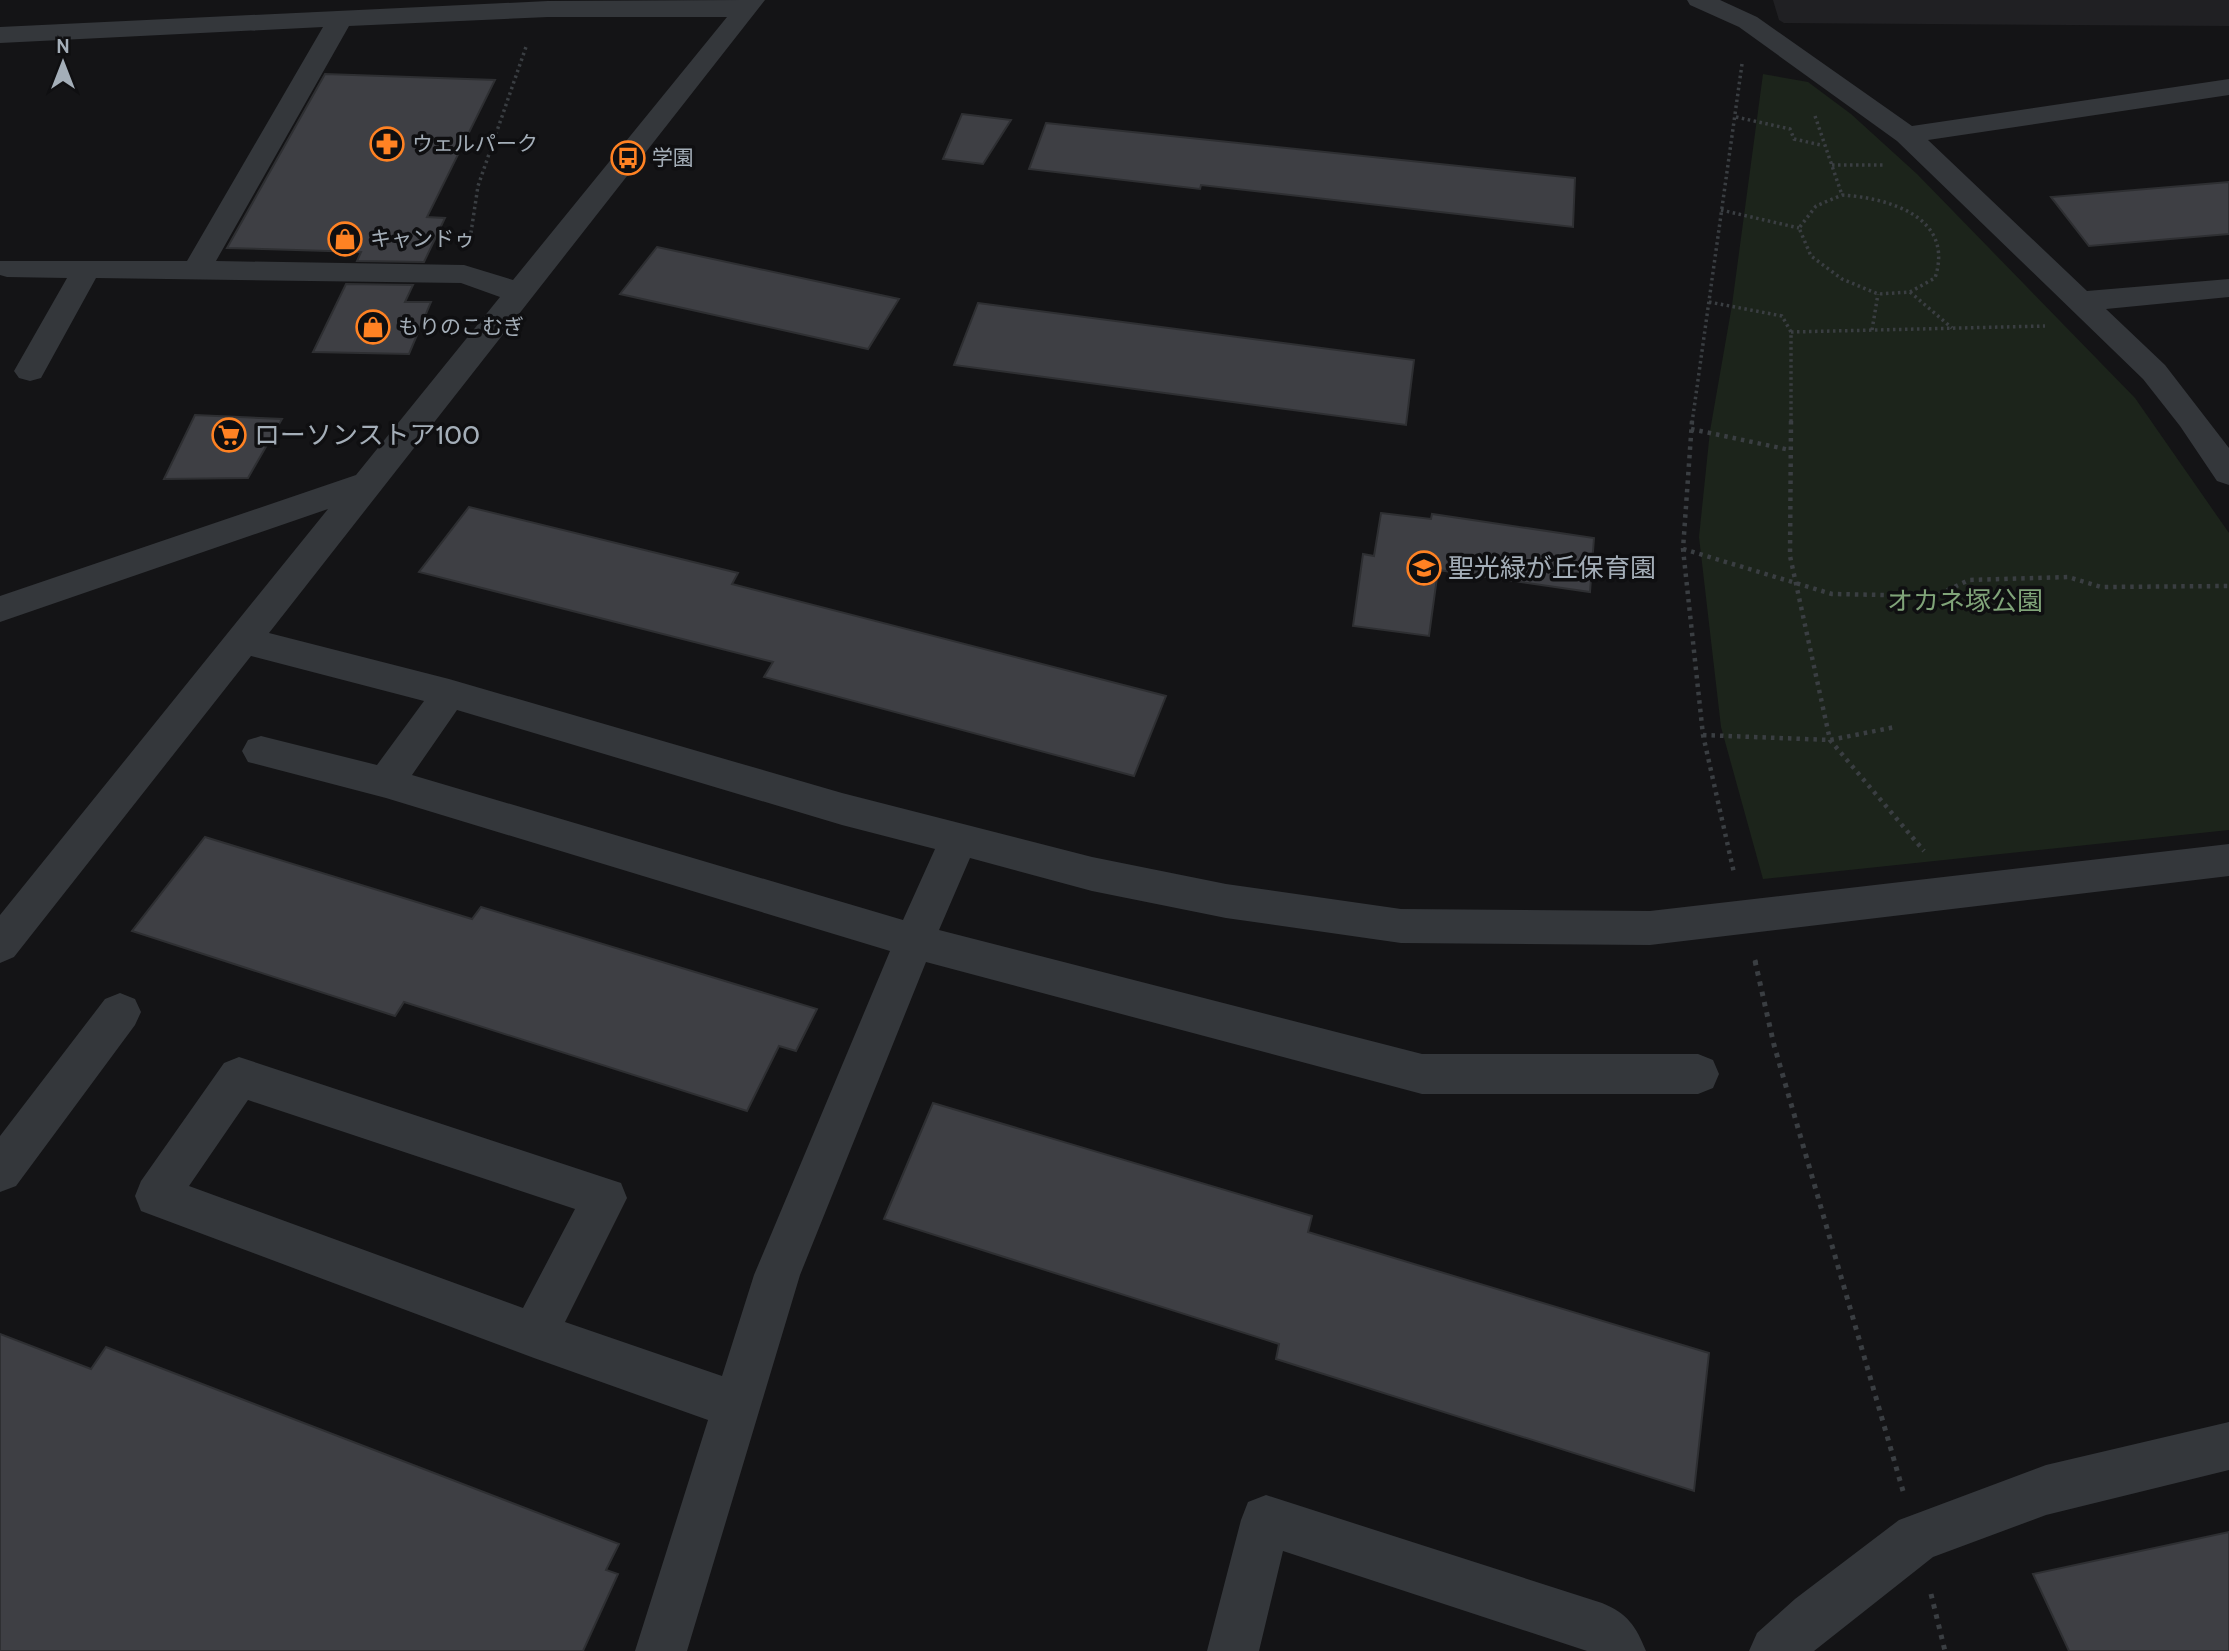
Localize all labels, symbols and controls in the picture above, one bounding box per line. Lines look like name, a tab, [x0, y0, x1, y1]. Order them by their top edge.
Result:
north arrow	[28, 28, 98, 98]
text: N	[56, 35, 70, 58]
pharmacy icon: ウェルパーク	[368, 125, 406, 163]
place label: ウェルパーク	[412, 131, 538, 156]
bus stop icon: 学園	[609, 139, 647, 177]
place label: 学園	[652, 145, 694, 170]
shop icon: キャンドゥ	[326, 220, 364, 258]
place label: キャンドゥ	[370, 226, 475, 251]
shop icon: もりのこむぎ	[354, 308, 392, 346]
place label: もりのこむぎ	[398, 314, 524, 339]
supermarket icon: ローソンストア100	[210, 416, 248, 454]
place label: ローソンストア100	[254, 419, 480, 451]
school or university icon: 聖光緑が丘保育園	[1405, 549, 1443, 587]
place label: 聖光緑が丘保育園	[1448, 552, 1656, 584]
park label: オカネ塚公園	[1887, 585, 2043, 617]

